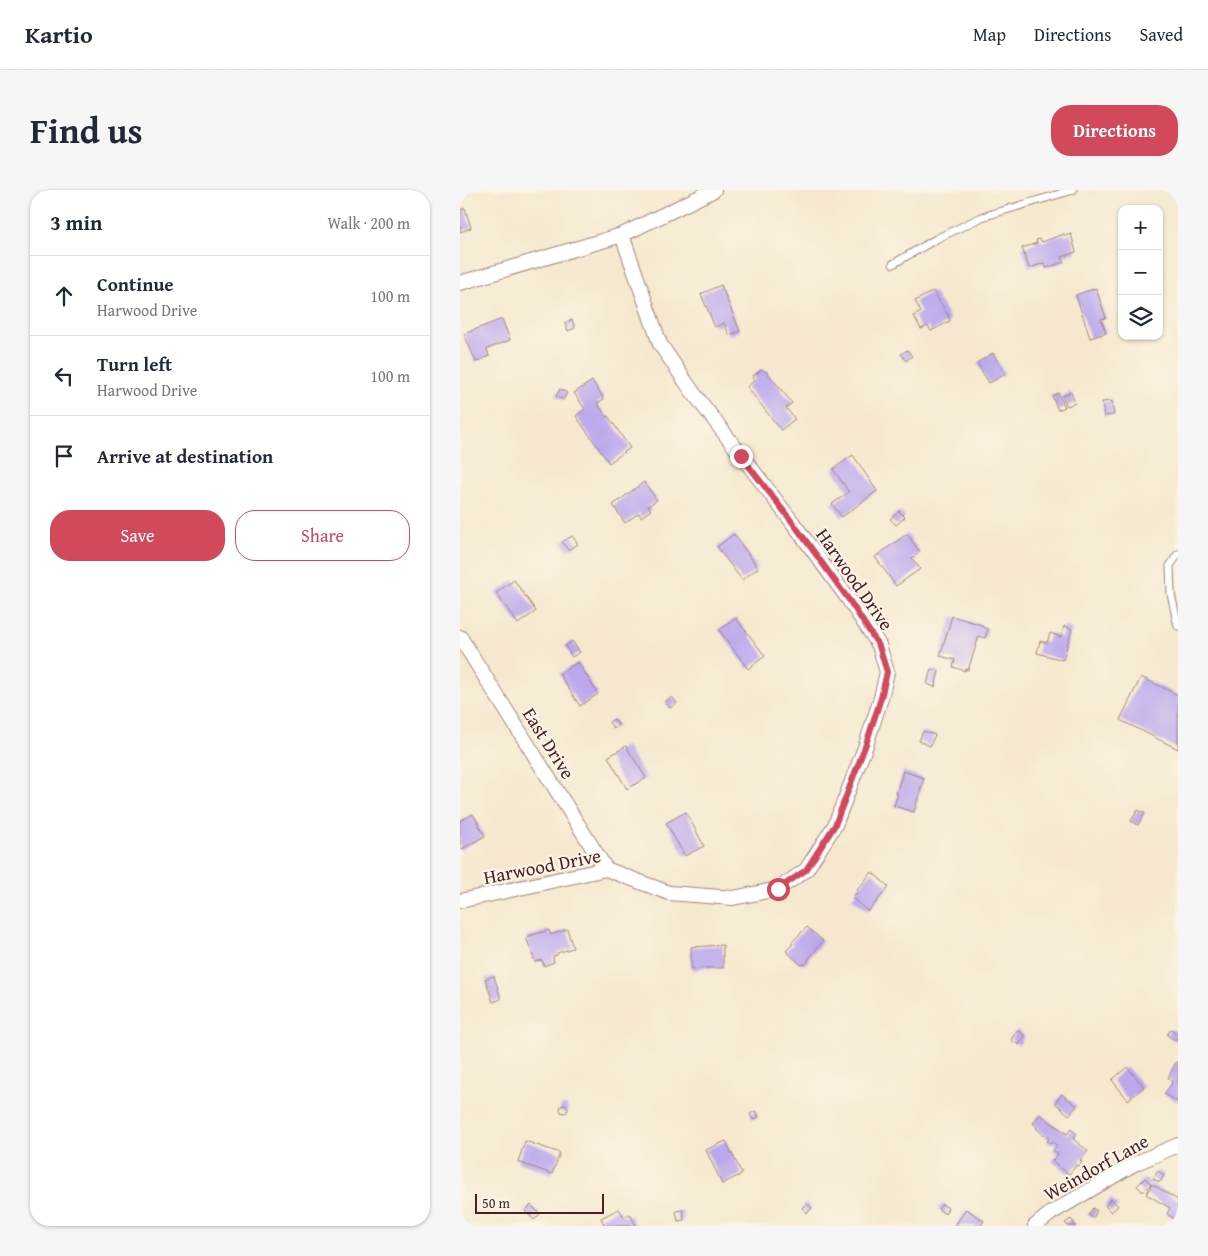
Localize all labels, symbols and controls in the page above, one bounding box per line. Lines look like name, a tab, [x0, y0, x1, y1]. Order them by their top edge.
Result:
text: Kartio	[25, 17, 93, 52]
text: Map	[973, 21, 1006, 48]
text: Directions	[1034, 21, 1111, 48]
text: Saved	[1139, 21, 1183, 48]
text: Find us	[30, 105, 143, 156]
button: Directions	[1051, 105, 1178, 156]
map controls	[1118, 205, 1163, 340]
button: +	[1118, 205, 1163, 250]
text: 3 min	[50, 207, 102, 238]
text: Walk · 200 m	[327, 211, 410, 235]
button: −	[1118, 250, 1163, 295]
text: Continue	[97, 270, 174, 298]
icon: ahead	[50, 282, 78, 310]
text: 100 m	[370, 284, 410, 308]
button: layers	[1118, 295, 1163, 340]
text: Harwood Drive	[97, 298, 197, 322]
text: Turn left	[97, 350, 172, 378]
icon: left	[50, 362, 78, 390]
text: 100 m	[370, 364, 410, 388]
text: Harwood Drive	[97, 378, 197, 402]
icon: arrive	[50, 442, 78, 470]
text: Arrive at destination	[97, 442, 273, 470]
route end	[730, 445, 753, 468]
button: Save	[50, 510, 225, 561]
button: Share	[235, 510, 410, 561]
street label: Harwood Drive	[809, 522, 901, 636]
street label: East Drive	[516, 702, 582, 784]
street label: Harwood Drive	[481, 841, 603, 891]
route start	[767, 878, 790, 901]
street label: Weindorf Lane	[1038, 1127, 1154, 1207]
scale bar	[475, 1191, 604, 1214]
text: 50 m	[482, 1193, 510, 1213]

